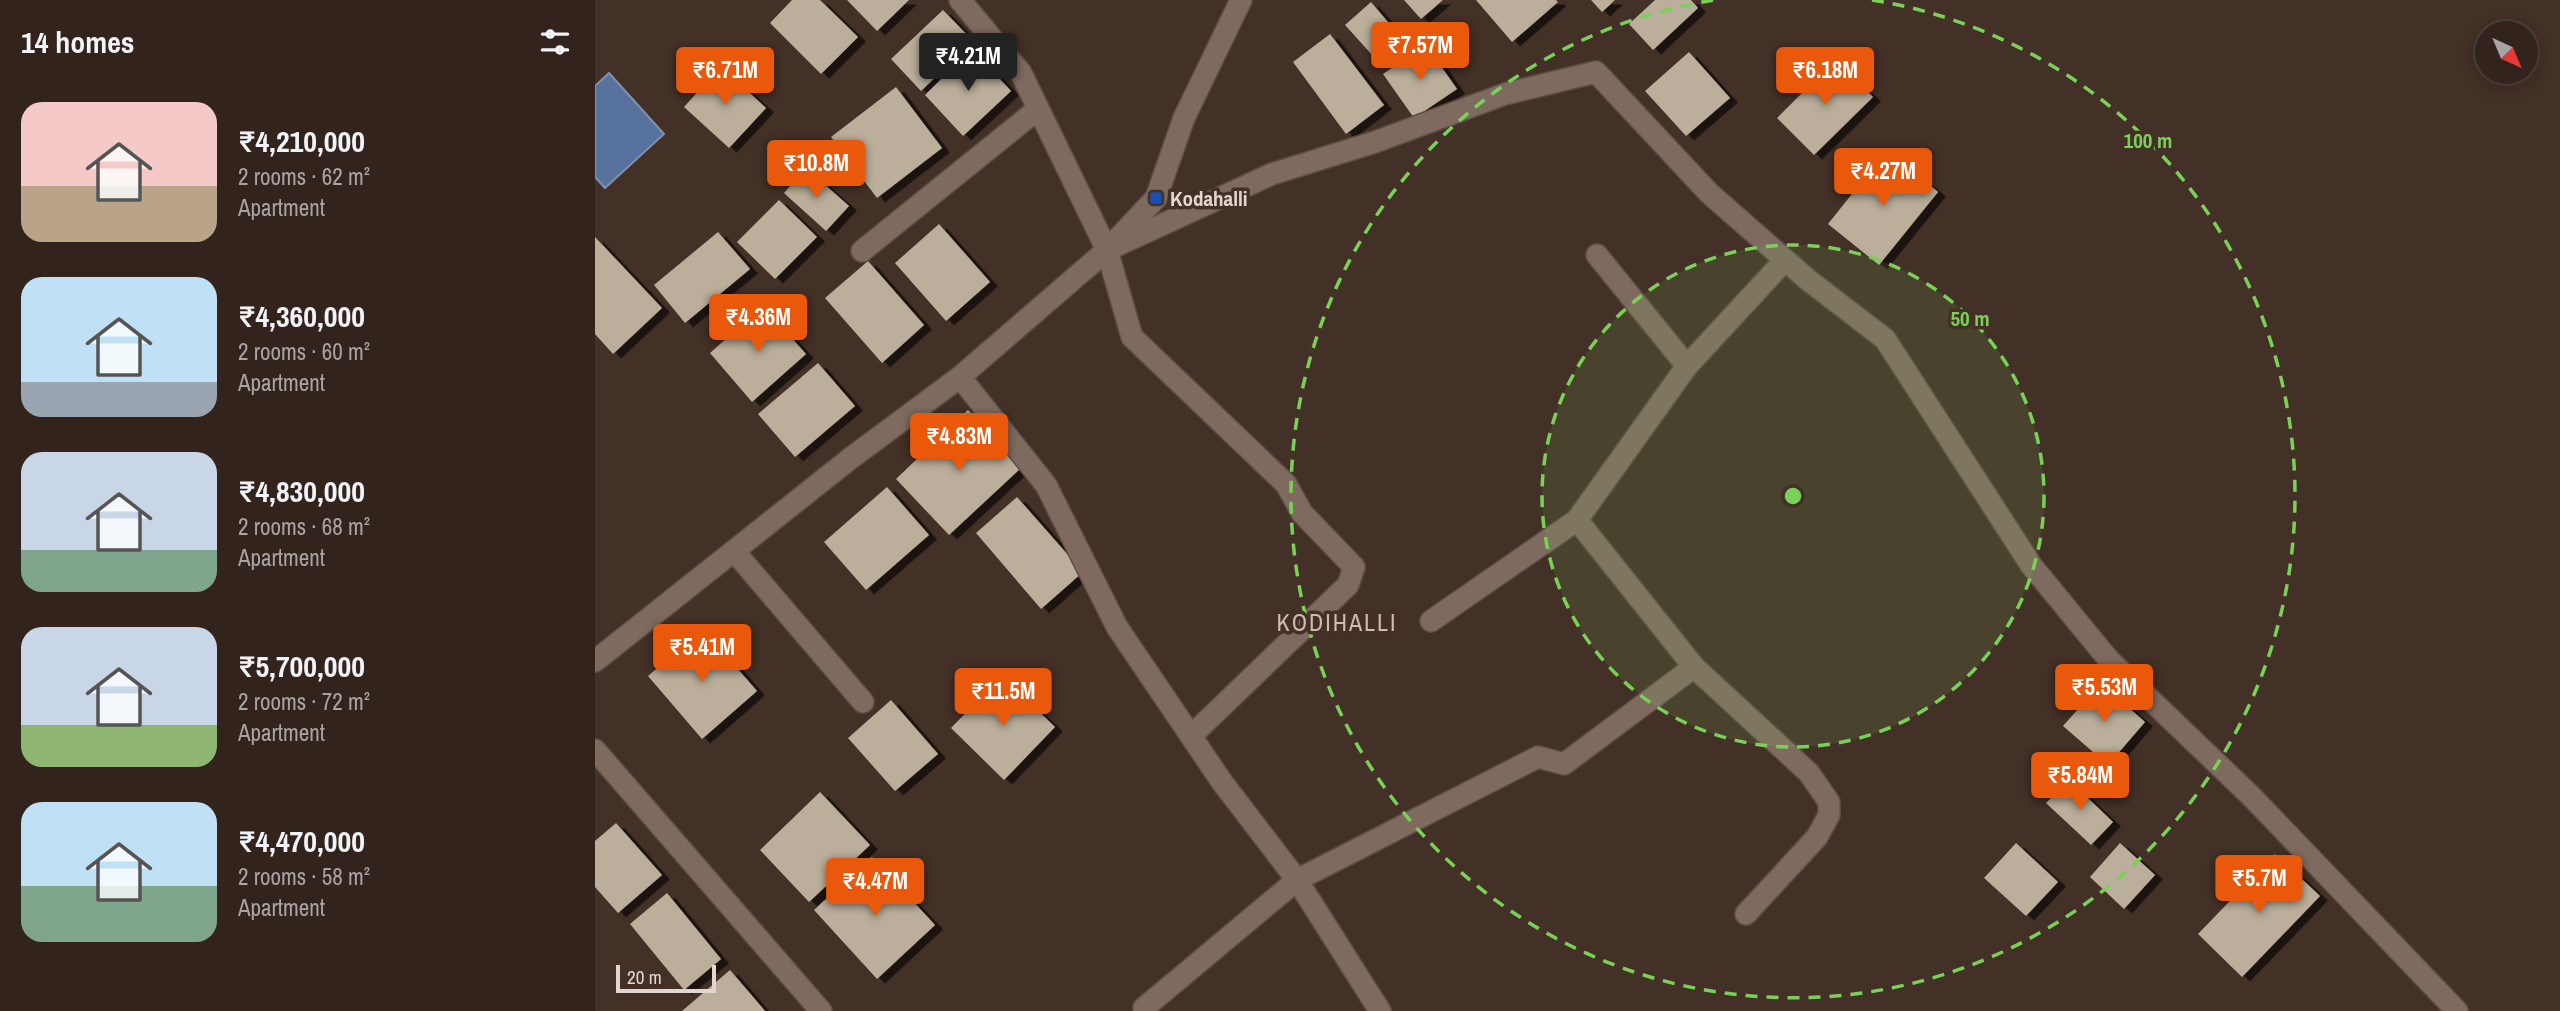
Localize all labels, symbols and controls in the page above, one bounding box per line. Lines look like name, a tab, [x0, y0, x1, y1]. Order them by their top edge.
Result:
north arrow	[2475, 21, 2537, 84]
map controls	[2475, 21, 2538, 84]
text: 14 homes	[21, 22, 135, 62]
pin: ₹7.57M	[1363, 22, 1477, 82]
icon: filters	[536, 23, 574, 61]
text: ₹7.57M	[1387, 29, 1453, 60]
pin: ₹4.21M	[911, 34, 1025, 93]
text: ₹4.21M	[935, 40, 1001, 71]
pin: ₹6.71M	[668, 48, 782, 107]
pin: ₹6.18M	[1768, 48, 1882, 107]
text: ₹6.71M	[692, 54, 758, 85]
text: ₹6.18M	[1792, 54, 1858, 85]
text: ₹4,210,000	[238, 121, 365, 161]
text: 100 m	[2124, 126, 2172, 155]
icon: home	[77, 130, 161, 214]
pin: ₹10.8M	[759, 140, 873, 200]
text: ₹10.8M	[783, 147, 849, 178]
pin: ₹4.27M	[1826, 148, 1940, 208]
text: ₹4.27M	[1850, 155, 1916, 186]
text: 2 rooms · 62 m²	[238, 161, 370, 192]
place label: Kodahalli	[1170, 184, 1248, 213]
marker: Kodahalli	[1148, 190, 1164, 206]
text: Apartment	[238, 192, 325, 223]
pin: ₹4.36M	[701, 294, 815, 354]
text: ₹4,360,000	[238, 296, 365, 336]
text: ₹4.36M	[725, 301, 791, 332]
text: 50 m	[1950, 304, 1990, 333]
icon: home	[77, 305, 161, 389]
text: 2 rooms · 60 m²	[238, 336, 370, 367]
text: Apartment	[238, 367, 325, 398]
pin: ₹4.83M	[902, 414, 1016, 473]
text: ₹4.83M	[926, 420, 992, 451]
text: ₹4,830,000	[238, 471, 365, 511]
icon: home	[77, 480, 161, 564]
centre of rings	[1781, 484, 1805, 508]
text: 2 rooms · 68 m²	[238, 511, 370, 542]
text: Apartment	[238, 542, 325, 573]
district label: KODIHALLI	[1277, 606, 1397, 638]
pin: ₹5.41M	[645, 624, 759, 684]
text: ₹5.41M	[669, 631, 735, 662]
text: ₹5,700,000	[238, 646, 365, 686]
icon: home	[77, 655, 161, 739]
pin: ₹5.53M	[2047, 664, 2161, 724]
pin: ₹11.5M	[946, 668, 1060, 728]
text: ₹5.53M	[2071, 671, 2137, 702]
text: ₹11.5M	[971, 675, 1035, 706]
text: 2 rooms · 72 m²	[238, 686, 370, 717]
text: Apartment	[238, 717, 325, 748]
pin: ₹5.84M	[2023, 752, 2137, 812]
text: ₹5.84M	[2047, 759, 2113, 790]
text: ₹4,470,000	[238, 821, 365, 861]
icon: home	[77, 830, 161, 914]
pin: ₹5.7M	[2210, 856, 2308, 915]
pin: ₹4.47M	[818, 858, 932, 918]
text: 2 rooms · 58 m²	[238, 861, 370, 892]
text: ₹5.7M	[2231, 862, 2287, 893]
text: ₹4.47M	[842, 865, 908, 896]
text: Apartment	[238, 892, 325, 923]
scale bar	[616, 962, 716, 994]
text: 20 m	[627, 964, 662, 990]

